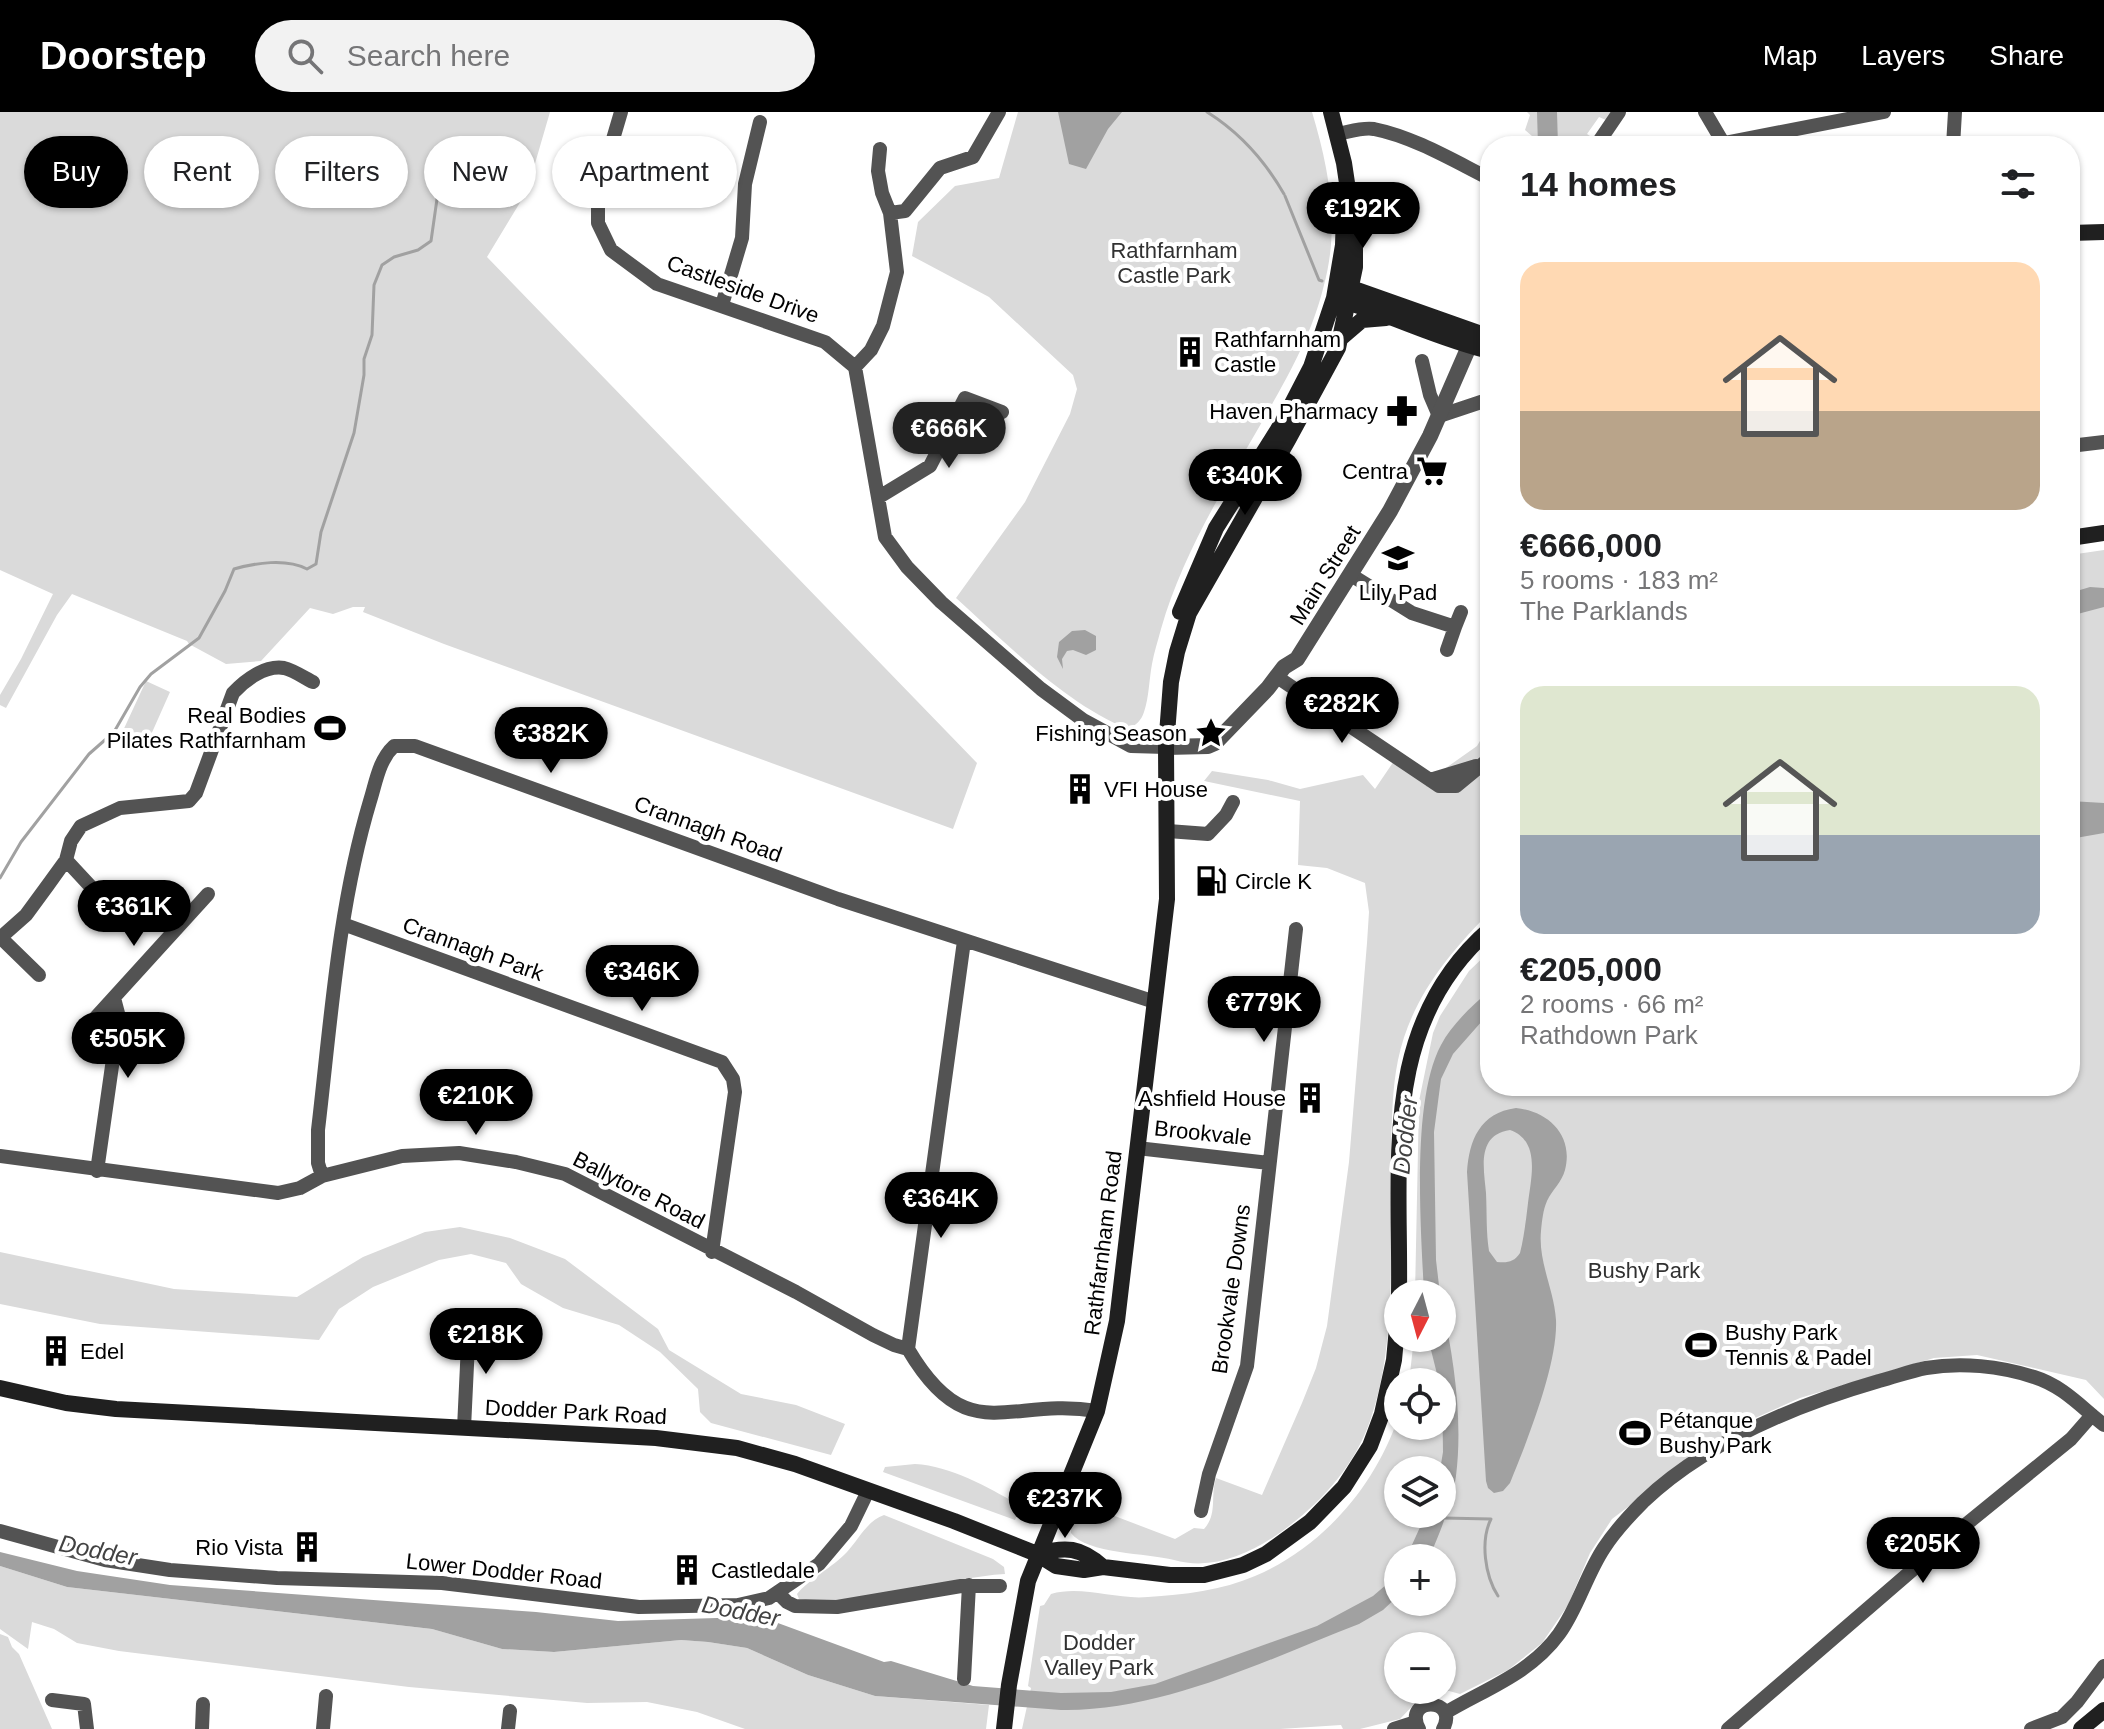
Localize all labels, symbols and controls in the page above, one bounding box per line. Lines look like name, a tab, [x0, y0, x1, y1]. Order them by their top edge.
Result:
search box	[255, 20, 815, 92]
icon: search	[283, 34, 327, 78]
text: Doorstep	[40, 35, 207, 77]
text: Search here	[347, 39, 510, 72]
text: Map	[1763, 40, 1817, 71]
text: Layers	[1861, 40, 1945, 71]
text: Share	[1989, 40, 2064, 71]
chip: Buy	[24, 136, 128, 208]
chip: Rent	[144, 136, 259, 208]
chip: Filters	[275, 136, 408, 208]
chip: New	[424, 136, 536, 208]
chip: Apartment	[552, 136, 737, 208]
icon: filters	[1996, 162, 2040, 206]
text: 14 homes	[1520, 165, 1677, 203]
pin: €192K	[1307, 182, 1419, 250]
text: €192K	[1325, 193, 1401, 223]
park label: Rathfarnham Castle Park	[1110, 238, 1238, 288]
street label: Castleside Drive	[663, 250, 823, 328]
icon: home	[1708, 314, 1852, 458]
place label: Rathfarnham Castle	[1214, 327, 1341, 377]
building icon: Rathfarnham Castle	[1173, 335, 1207, 369]
pharmacy icon: Haven Pharmacy	[1385, 394, 1419, 428]
place label: Haven Pharmacy	[1209, 399, 1378, 424]
pin: €666K	[893, 402, 1005, 470]
text: €666K	[911, 413, 987, 443]
pin: €340K	[1189, 449, 1301, 517]
supermarket icon: Centra	[1415, 454, 1449, 488]
place label: Centra	[1342, 459, 1409, 484]
text: €340K	[1207, 460, 1283, 490]
street label: Main Street	[1285, 521, 1365, 629]
text: €666,000	[1520, 526, 1662, 564]
school or university icon: Lily Pad	[1381, 541, 1415, 575]
text: 5 rooms · 183 m²	[1520, 565, 1718, 595]
place label: Lily Pad	[1359, 580, 1437, 605]
text: The Parklands	[1520, 596, 1688, 626]
pin: €282K	[1286, 677, 1398, 745]
text: €282K	[1304, 688, 1380, 718]
place label: Real Bodies Pilates Rathfarnham	[107, 703, 306, 753]
pin: €382K	[495, 707, 607, 775]
sports icon: Real Bodies Pilates Rathfarnham	[313, 711, 347, 745]
place icon: Fishing Season	[1194, 716, 1228, 750]
text: €382K	[513, 718, 589, 748]
place label: Fishing Season	[1035, 721, 1187, 746]
icon: home	[1708, 738, 1852, 882]
building icon: VFI House	[1063, 772, 1097, 806]
place label: VFI House	[1104, 777, 1208, 802]
street label: Crannagh Road	[631, 791, 785, 867]
fuel station icon: Circle K	[1194, 864, 1228, 898]
place label: Circle K	[1235, 869, 1312, 894]
pin: €361K	[78, 880, 190, 948]
text: €361K	[96, 891, 172, 921]
street label: Crannagh Park	[399, 912, 548, 986]
pin: €346K	[586, 945, 698, 1013]
text: €205,000	[1520, 950, 1662, 988]
text: €346K	[604, 956, 680, 986]
pin: €779K	[1208, 976, 1320, 1044]
text: €779K	[1226, 987, 1302, 1017]
text: 2 rooms · 66 m²	[1520, 989, 1704, 1019]
pin: €505K	[72, 1012, 184, 1080]
text: Rathdown Park	[1520, 1020, 1698, 1050]
text: €505K	[90, 1023, 166, 1053]
pin: €210K	[420, 1069, 532, 1137]
text: €210K	[438, 1080, 514, 1110]
building icon: Ashfield House	[1293, 1081, 1327, 1115]
place label: Ashfield House	[1138, 1086, 1286, 1111]
water label: Dodder	[1387, 1093, 1423, 1176]
street label: Brookvale	[1153, 1115, 1253, 1151]
street label: Ballytore Road	[569, 1146, 709, 1234]
street label: Rathfarnham Road	[1079, 1149, 1127, 1337]
pin: €364K	[885, 1172, 997, 1240]
text: €364K	[903, 1183, 979, 1213]
street label: Brookvale Downs	[1207, 1202, 1255, 1376]
park label: Bushy Park	[1588, 1258, 1701, 1283]
north arrow	[1384, 1280, 1456, 1352]
map controls	[1384, 1280, 1456, 1704]
pin: €218K	[430, 1308, 542, 1376]
text: €218K	[448, 1319, 524, 1349]
place label: Bushy Park Tennis & Padel	[1725, 1320, 1872, 1370]
sports icon: Bushy Park Tennis & Padel	[1684, 1328, 1718, 1362]
building icon: Edel	[39, 1334, 73, 1368]
place label: Edel	[80, 1339, 124, 1364]
button: locate	[1384, 1368, 1456, 1440]
street label: Dodder Park Road	[484, 1395, 668, 1429]
place label: Pétanque Bushy Park	[1659, 1408, 1772, 1458]
sports icon: Pétanque Bushy Park	[1618, 1416, 1652, 1450]
button: layers	[1384, 1456, 1456, 1528]
pin: €237K	[1009, 1472, 1121, 1540]
text: €237K	[1027, 1483, 1103, 1513]
pin: €205K	[1867, 1517, 1979, 1585]
text: €205K	[1885, 1528, 1961, 1558]
water label: Dodder	[57, 1529, 140, 1571]
building icon: Rio Vista	[290, 1530, 324, 1564]
place label: Rio Vista	[195, 1535, 284, 1560]
button: +	[1384, 1544, 1456, 1616]
street label: Lower Dodder Road	[405, 1548, 603, 1594]
building icon: Castledale	[670, 1553, 704, 1587]
place label: Castledale	[711, 1558, 815, 1583]
water label: Dodder	[700, 1590, 783, 1632]
park label: Dodder Valley Park	[1044, 1630, 1155, 1680]
button: −	[1384, 1632, 1456, 1704]

